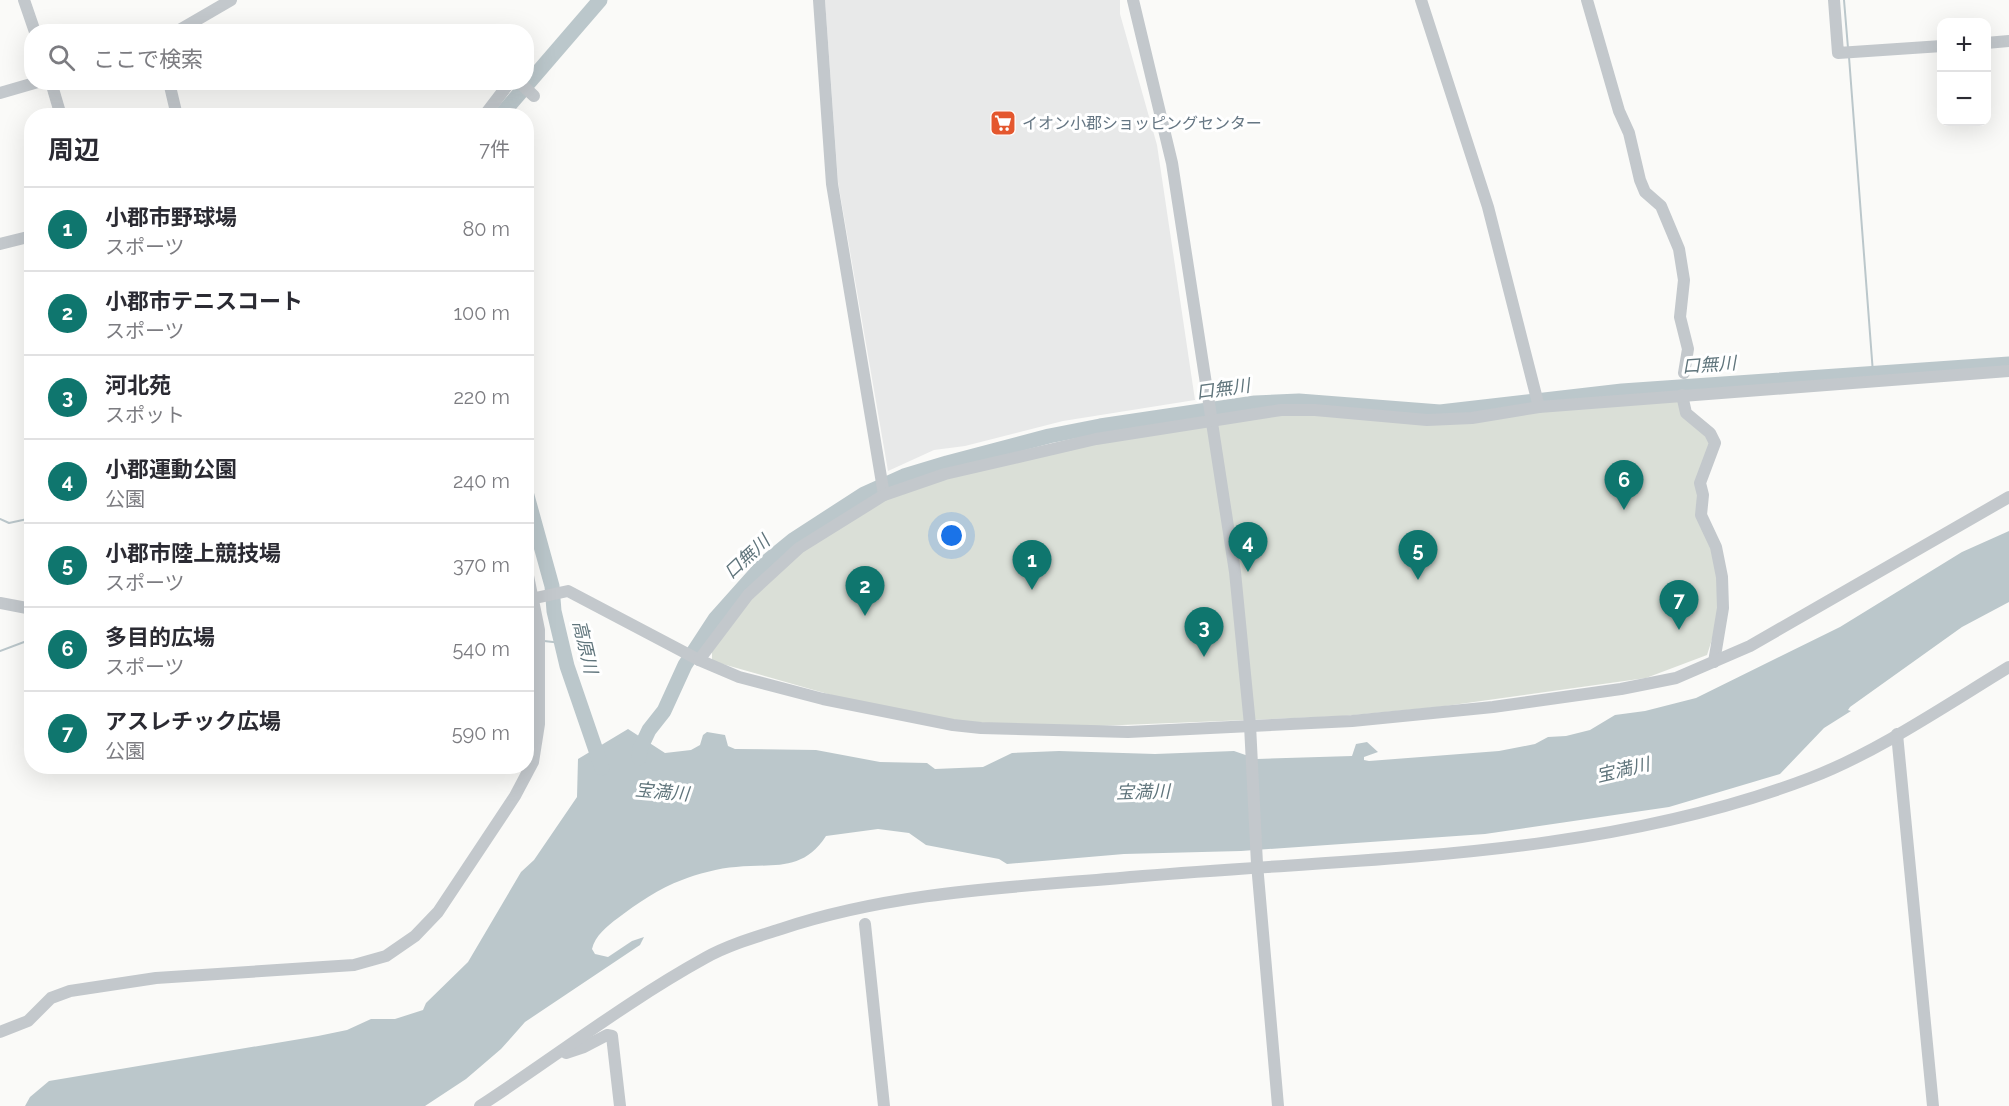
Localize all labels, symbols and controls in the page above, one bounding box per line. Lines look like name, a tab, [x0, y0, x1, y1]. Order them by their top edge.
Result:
map controls	[1937, 18, 1991, 126]
button: +	[1937, 18, 1991, 72]
search box	[24, 24, 534, 90]
icon: search	[45, 41, 78, 74]
text: ここで検索	[93, 46, 203, 72]
button: −	[1937, 72, 1991, 126]
supermarket icon: イオン小郡ショッピングセンター	[988, 108, 1018, 138]
place label: イオン小郡ショッピングセンター	[1022, 114, 1262, 133]
text: 周辺	[48, 135, 100, 165]
text: 7件	[479, 137, 510, 161]
text: 小郡市野球場	[105, 204, 237, 230]
text: 1	[63, 217, 72, 241]
text: 80 m	[462, 217, 510, 241]
text: スポーツ	[105, 235, 185, 259]
text: 小郡市テニスコート	[105, 288, 303, 314]
text: 2	[62, 301, 73, 325]
text: 100 m	[453, 301, 510, 325]
text: スポーツ	[105, 319, 185, 343]
water label: 口無川	[1681, 352, 1739, 377]
text: 河北苑	[105, 372, 171, 398]
water label: 口無川	[1195, 374, 1253, 403]
text: 3	[62, 385, 73, 409]
text: 220 m	[453, 385, 510, 409]
text: スポット	[105, 403, 185, 427]
text: 小郡運動公園	[105, 456, 237, 482]
pin: 6	[1604, 460, 1644, 510]
text: 4	[62, 469, 73, 493]
text: 240 m	[453, 469, 510, 493]
text: 公園	[105, 487, 145, 511]
your location	[937, 521, 966, 550]
pin: 4	[1228, 522, 1268, 572]
water label: 口無川	[720, 529, 775, 583]
pin: 5	[1398, 530, 1438, 580]
text: 小郡市陸上競技場	[105, 540, 281, 566]
pin: 1	[1012, 540, 1052, 590]
text: 5	[62, 553, 73, 577]
text: 370 m	[453, 553, 510, 577]
pin: 2	[846, 566, 884, 616]
text: スポーツ	[105, 571, 185, 595]
pin: 7	[1660, 580, 1698, 630]
pin: 3	[1184, 608, 1224, 657]
water label: 高原川	[569, 618, 602, 678]
text: 多目的広場	[105, 624, 215, 650]
text: 6	[61, 637, 74, 661]
text: 540 m	[452, 637, 510, 661]
text: スポーツ	[105, 655, 185, 679]
text: アスレチック広場	[105, 708, 281, 734]
text: 7	[62, 721, 73, 745]
text: 590 m	[452, 721, 510, 745]
text: 公園	[105, 739, 145, 763]
water label: 宝満川	[1594, 753, 1654, 786]
water label: 宝満川	[634, 779, 692, 804]
water label: 宝満川	[1116, 780, 1172, 802]

